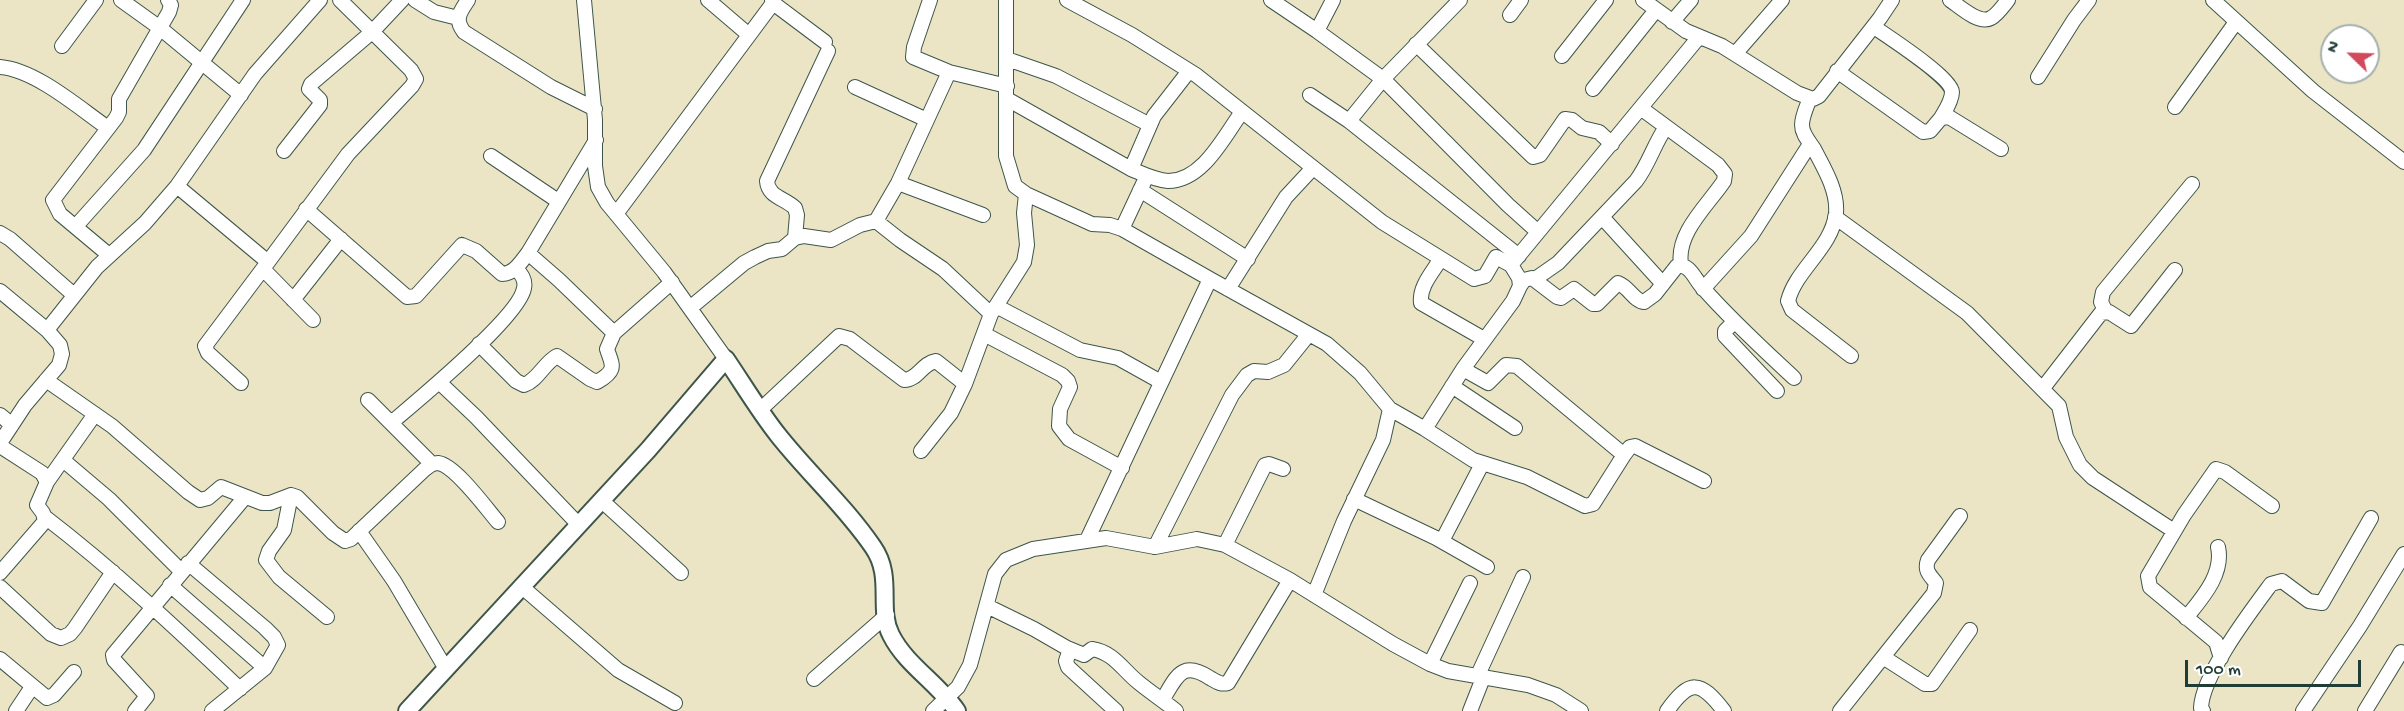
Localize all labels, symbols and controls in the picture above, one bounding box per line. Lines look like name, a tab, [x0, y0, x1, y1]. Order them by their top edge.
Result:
north arrow	[2320, 24, 2380, 84]
text: N	[2324, 39, 2346, 56]
scale bar	[2188, 648, 2364, 686]
text: 100 m	[2196, 660, 2241, 681]

